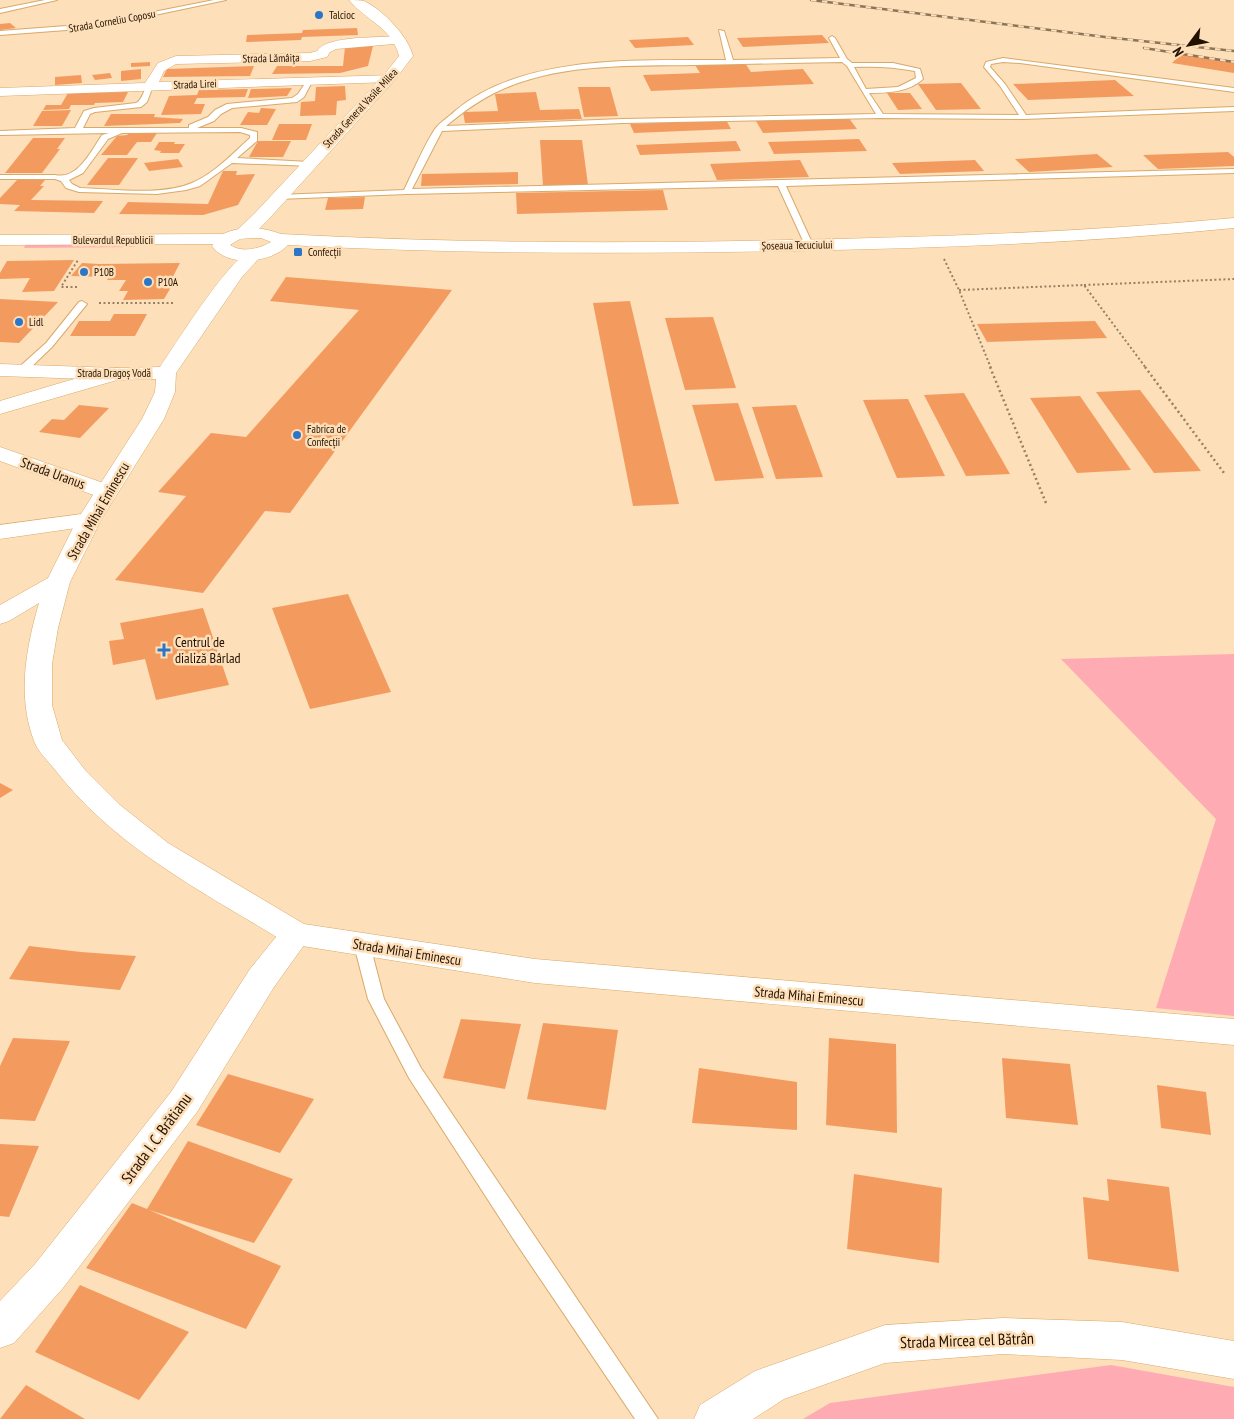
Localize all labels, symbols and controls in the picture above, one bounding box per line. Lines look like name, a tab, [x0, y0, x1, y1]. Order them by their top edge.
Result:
street label: Strada Corneliu Coposu	[67, 6, 157, 36]
place label: Talcioc	[329, 8, 355, 22]
marker: Talcioc	[313, 9, 325, 21]
north arrow	[1164, 20, 1214, 70]
text: N	[1168, 44, 1188, 60]
street label: Strada Lămâița	[242, 51, 300, 65]
street label: Strada General Vasile Milea	[320, 65, 400, 151]
street label: Strada Lirei	[173, 76, 217, 92]
street label: Bulevardul Republicii	[73, 233, 153, 247]
street label: Șoseaua Tecuciului	[761, 237, 833, 253]
place label: Confecții	[308, 245, 341, 259]
marker: Confecții	[292, 246, 304, 258]
place label: P10B	[94, 265, 114, 279]
marker: P10B	[78, 266, 90, 278]
place label: P10A	[158, 275, 179, 289]
marker: P10A	[142, 276, 154, 288]
place label: Lidl	[29, 315, 44, 329]
marker: Lidl	[13, 316, 25, 328]
street label: Strada Dragoș Vodă	[77, 366, 151, 380]
place label: Fabrica de Confecții	[307, 422, 347, 449]
marker: Fabrica de Confecții	[291, 429, 303, 441]
street label: Strada Uranus	[18, 453, 88, 493]
street label: Strada Mihai Eminescu	[63, 459, 133, 563]
place label: Centrul de dializă Bârlad	[175, 633, 241, 667]
marker: Centrul de dializă Bârlad	[157, 643, 171, 657]
street label: Strada Mihai Eminescu	[352, 935, 462, 969]
street label: Strada Mihai Eminescu	[754, 982, 864, 1010]
street label: Strada I. C. Brătianu	[117, 1089, 195, 1187]
street label: Strada Mircea cel Bătrân	[900, 1328, 1034, 1352]

